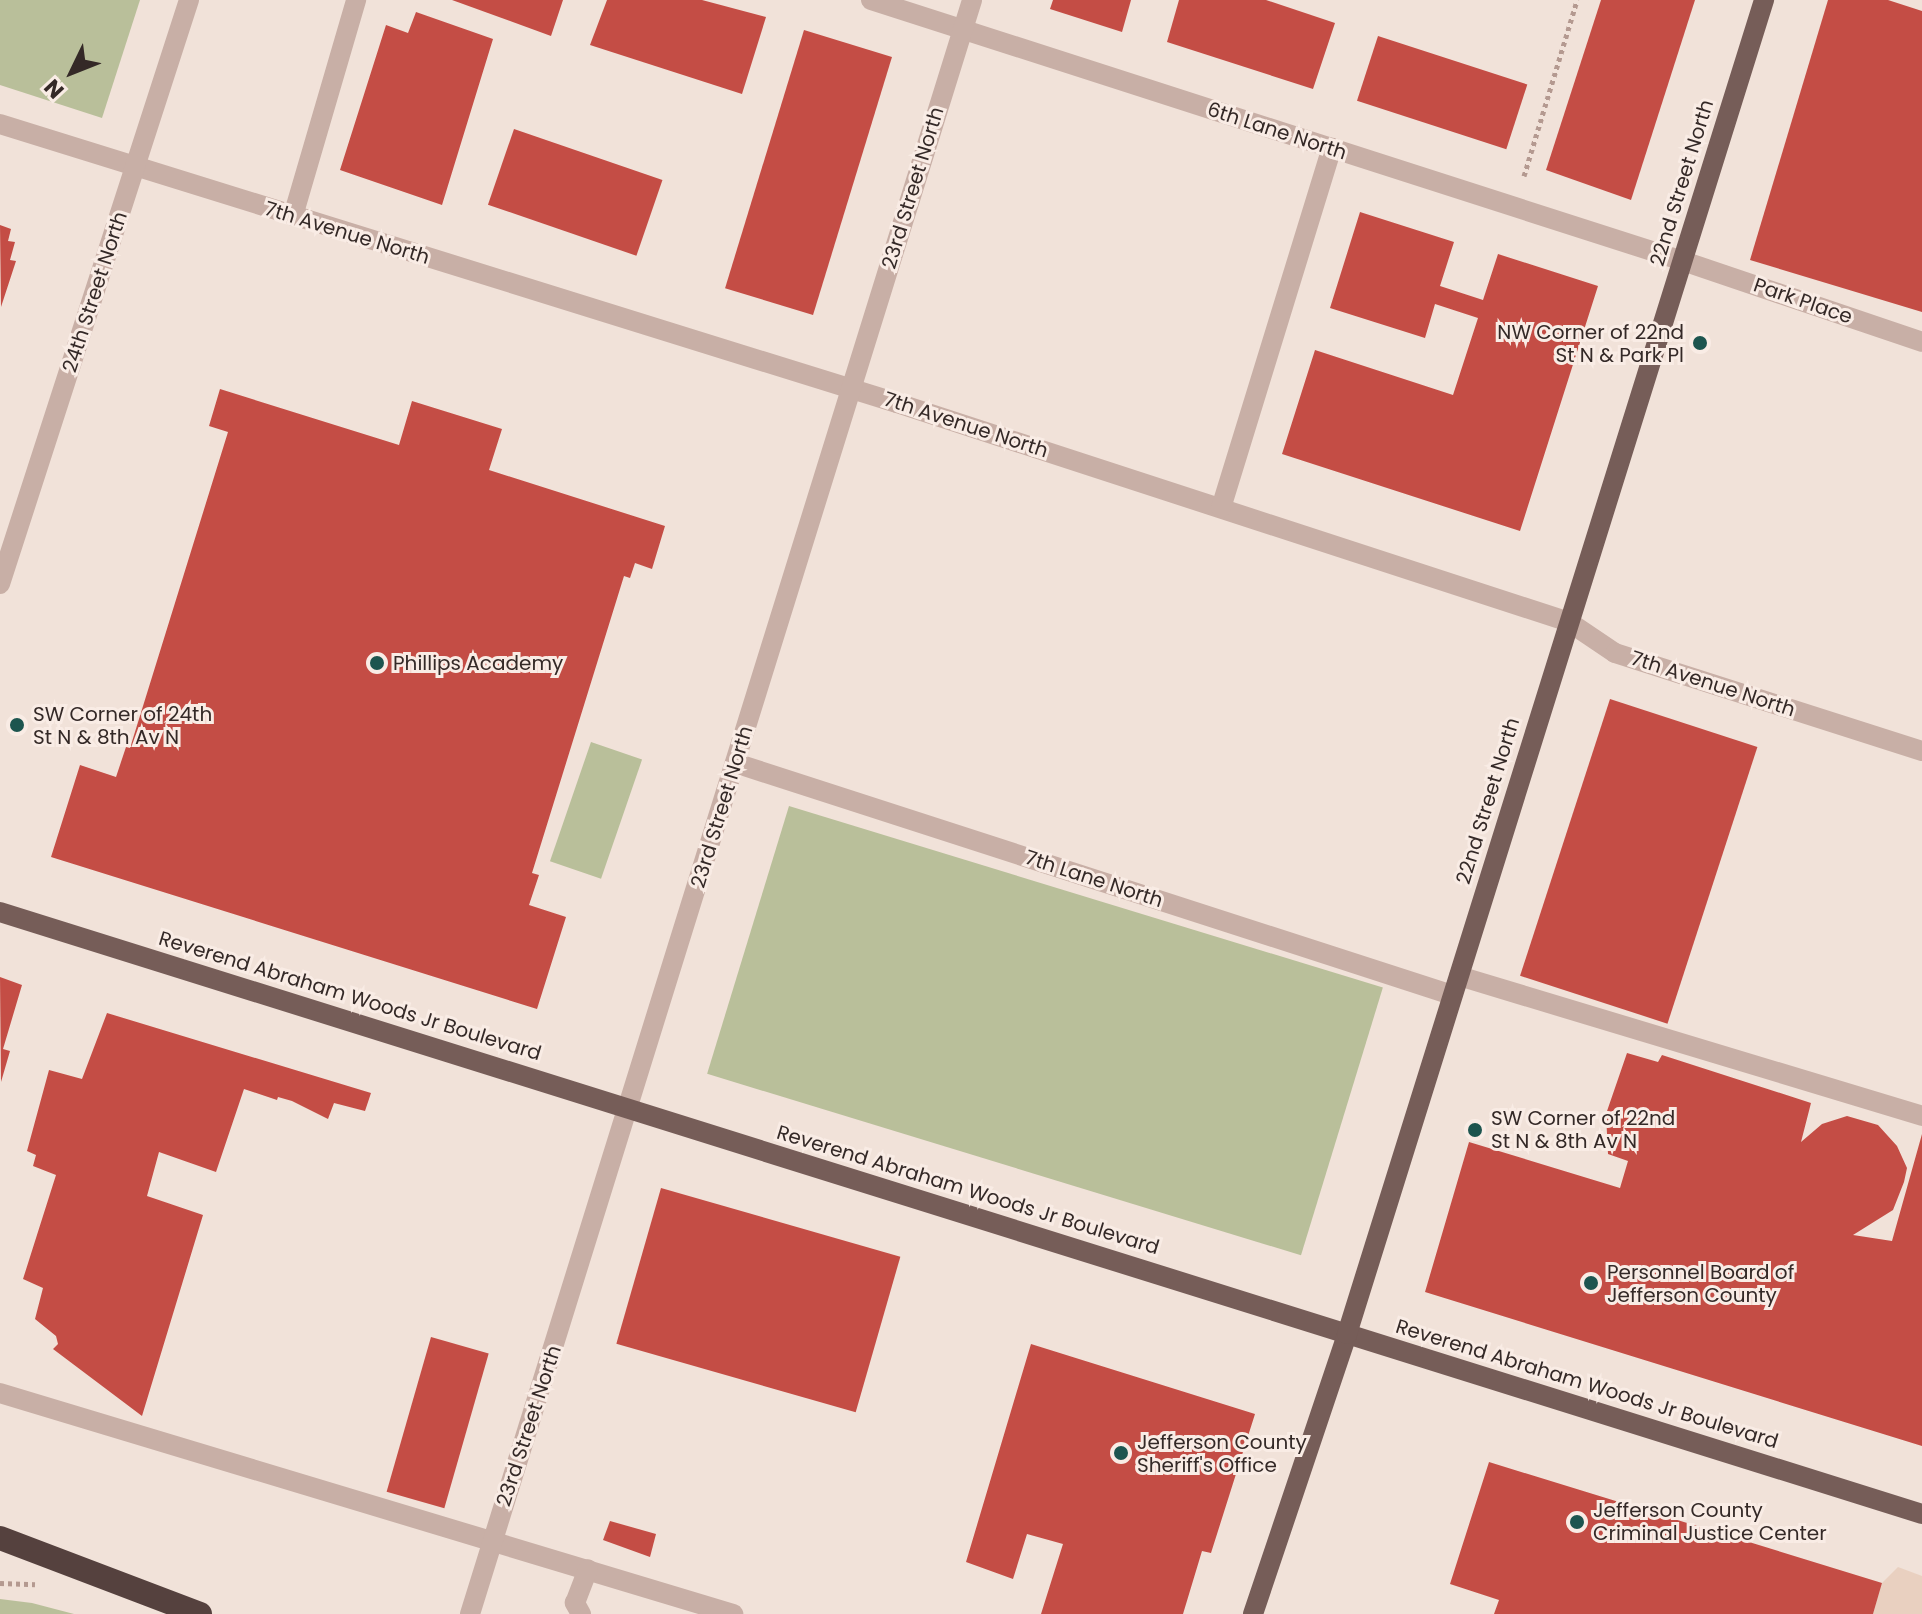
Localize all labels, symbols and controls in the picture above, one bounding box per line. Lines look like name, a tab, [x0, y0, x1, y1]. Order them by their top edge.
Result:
north arrow	[32, 32, 112, 112]
text: N	[37, 72, 71, 105]
street label: 6th Lane North	[1204, 97, 1350, 165]
street label: 22nd Street North	[1645, 97, 1719, 269]
street label: 23rd Street North	[877, 104, 949, 272]
street label: 7th Avenue North	[262, 197, 432, 269]
street label: 24th Street North	[58, 208, 132, 376]
street label: Park Place	[1751, 273, 1855, 329]
place label: NW Corner of 22nd St N & Park Pl	[1497, 320, 1684, 367]
marker: NW Corner of 22nd St N & Park Pl	[1691, 334, 1709, 352]
street label: 7th Avenue North	[881, 387, 1051, 463]
street label: 7th Avenue North	[1628, 646, 1798, 722]
place label: Phillips Academy	[393, 651, 563, 675]
marker: Phillips Academy	[368, 654, 386, 672]
place label: SW Corner of 24th St N & 8th Av N	[33, 702, 212, 749]
street label: 22nd Street North	[1451, 715, 1525, 887]
marker: SW Corner of 24th St N & 8th Av N	[8, 716, 26, 734]
street label: 23rd Street North	[686, 723, 758, 891]
street label: 7th Lane North	[1022, 845, 1166, 913]
street label: Reverend Abraham Woods Jr Boulevard	[156, 926, 544, 1066]
place label: SW Corner of 22nd St N & 8th Av N	[1491, 1106, 1675, 1153]
street label: Reverend Abraham Woods Jr Boulevard	[774, 1120, 1162, 1260]
marker: SW Corner of 22nd St N & 8th Av N	[1466, 1121, 1484, 1139]
place label: Personnel Board of Jefferson County	[1607, 1260, 1794, 1307]
marker: Personnel Board of Jefferson County	[1582, 1274, 1600, 1292]
street label: Reverend Abraham Woods Jr Boulevard	[1393, 1314, 1781, 1454]
street label: 23rd Street North	[492, 1342, 566, 1510]
place label: Jefferson County Sheriff's Office	[1137, 1430, 1307, 1477]
marker: Jefferson County Sheriff's Office	[1112, 1444, 1130, 1462]
place label: Jefferson County Criminal Justice Center	[1593, 1498, 1827, 1545]
marker: Jefferson County Criminal Justice Center	[1568, 1513, 1586, 1531]

